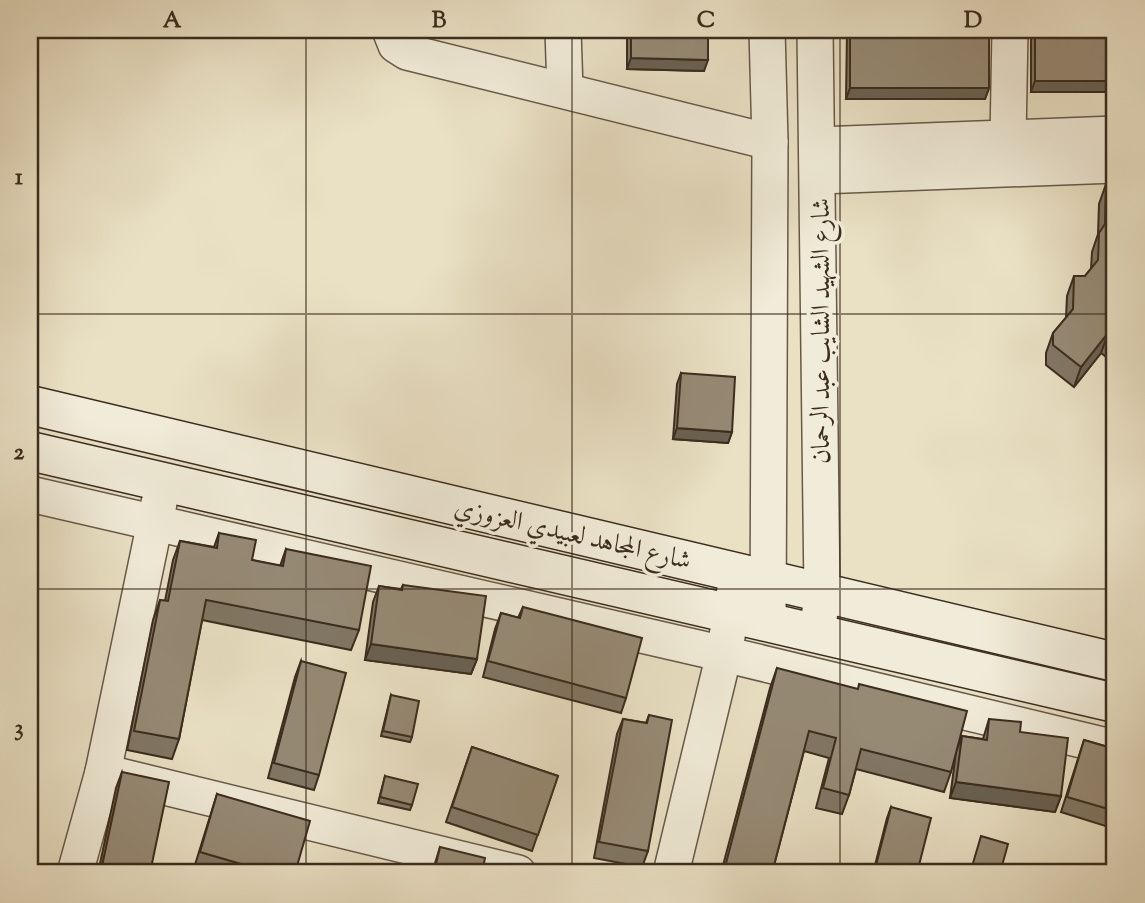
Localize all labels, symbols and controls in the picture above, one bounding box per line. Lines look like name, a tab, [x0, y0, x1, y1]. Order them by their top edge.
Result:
text: A	[163, 5, 182, 38]
text: B	[432, 5, 447, 38]
text: C	[697, 5, 715, 38]
text: D	[964, 5, 982, 38]
text: 1	[15, 162, 23, 195]
street label: شارع الشهيد الشايب عبد الرحمان	[804, 198, 842, 464]
text: 2	[14, 437, 25, 470]
street label: شارع المجاهد لعبيدي العزوزي	[450, 490, 694, 582]
text: 3	[14, 713, 24, 746]

